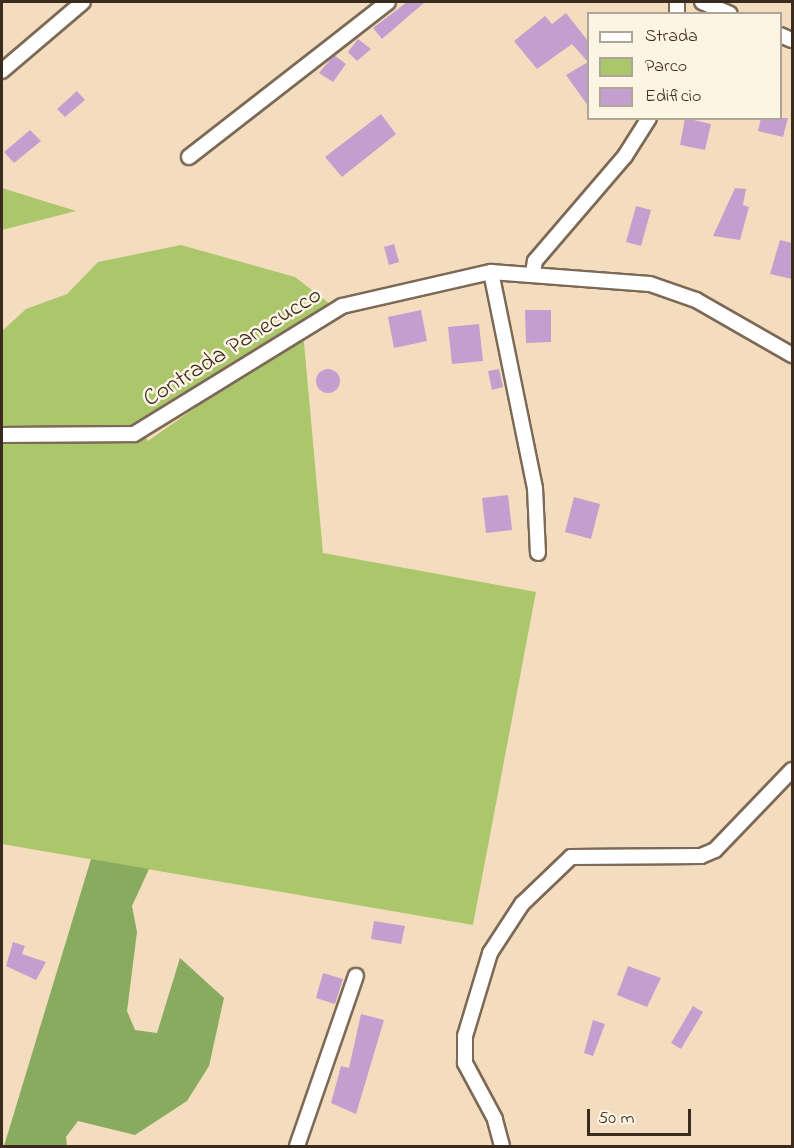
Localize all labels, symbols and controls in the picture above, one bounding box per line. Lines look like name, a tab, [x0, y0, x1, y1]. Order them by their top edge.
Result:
legend	[587, 12, 782, 120]
text: Strada	[645, 24, 698, 50]
text: Parco	[645, 54, 687, 80]
text: Edificio	[645, 84, 701, 110]
street label: Contrada Panecucco	[139, 282, 327, 414]
scale bar	[590, 1097, 694, 1135]
text: 50 m	[598, 1106, 635, 1132]

